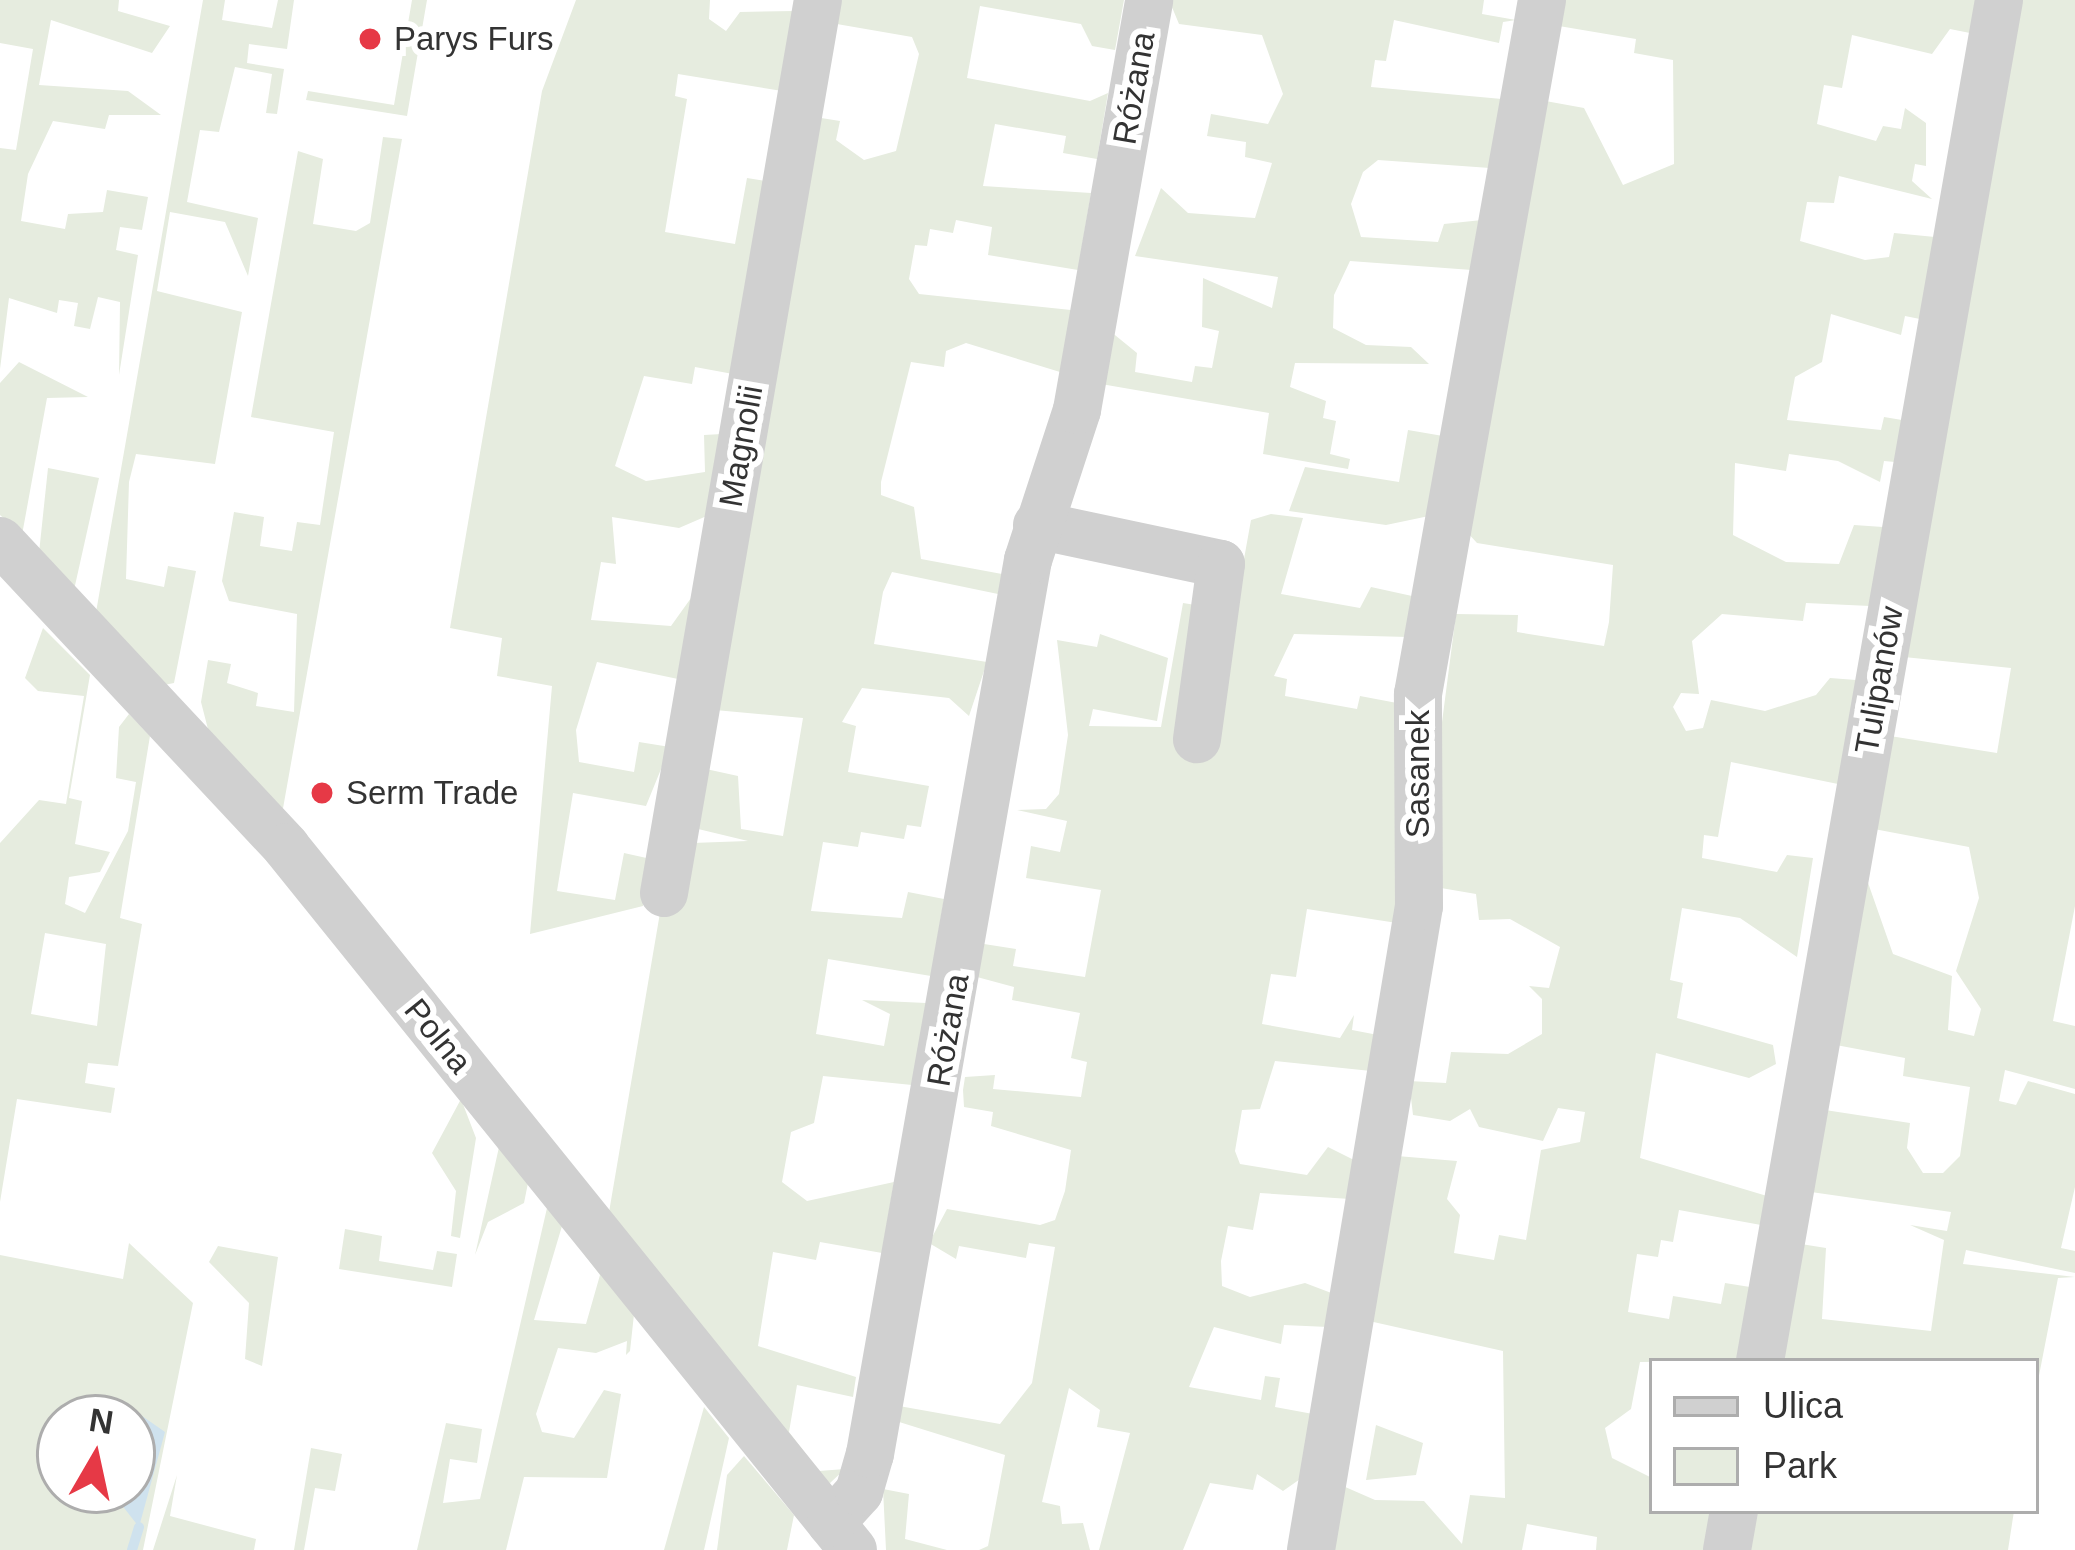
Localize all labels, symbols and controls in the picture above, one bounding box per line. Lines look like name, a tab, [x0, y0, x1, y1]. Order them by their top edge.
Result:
place label: Parys Furs	[394, 19, 554, 59]
marker: Parys Furs	[357, 26, 383, 52]
street label: Różana	[1105, 29, 1163, 147]
street label: Magnolii	[711, 382, 771, 510]
street label: Tulipanów	[1847, 603, 1911, 757]
street label: Sasanek	[1398, 710, 1438, 838]
place label: Serm Trade	[346, 773, 519, 813]
marker: Serm Trade	[309, 780, 335, 806]
street label: Różana	[919, 971, 977, 1089]
street label: Polna	[396, 991, 480, 1081]
legend	[1649, 1358, 2039, 1514]
text: Ulica	[1763, 1385, 1843, 1426]
north arrow	[36, 1394, 156, 1514]
text: N	[87, 1401, 116, 1441]
text: Park	[1763, 1445, 1837, 1486]

